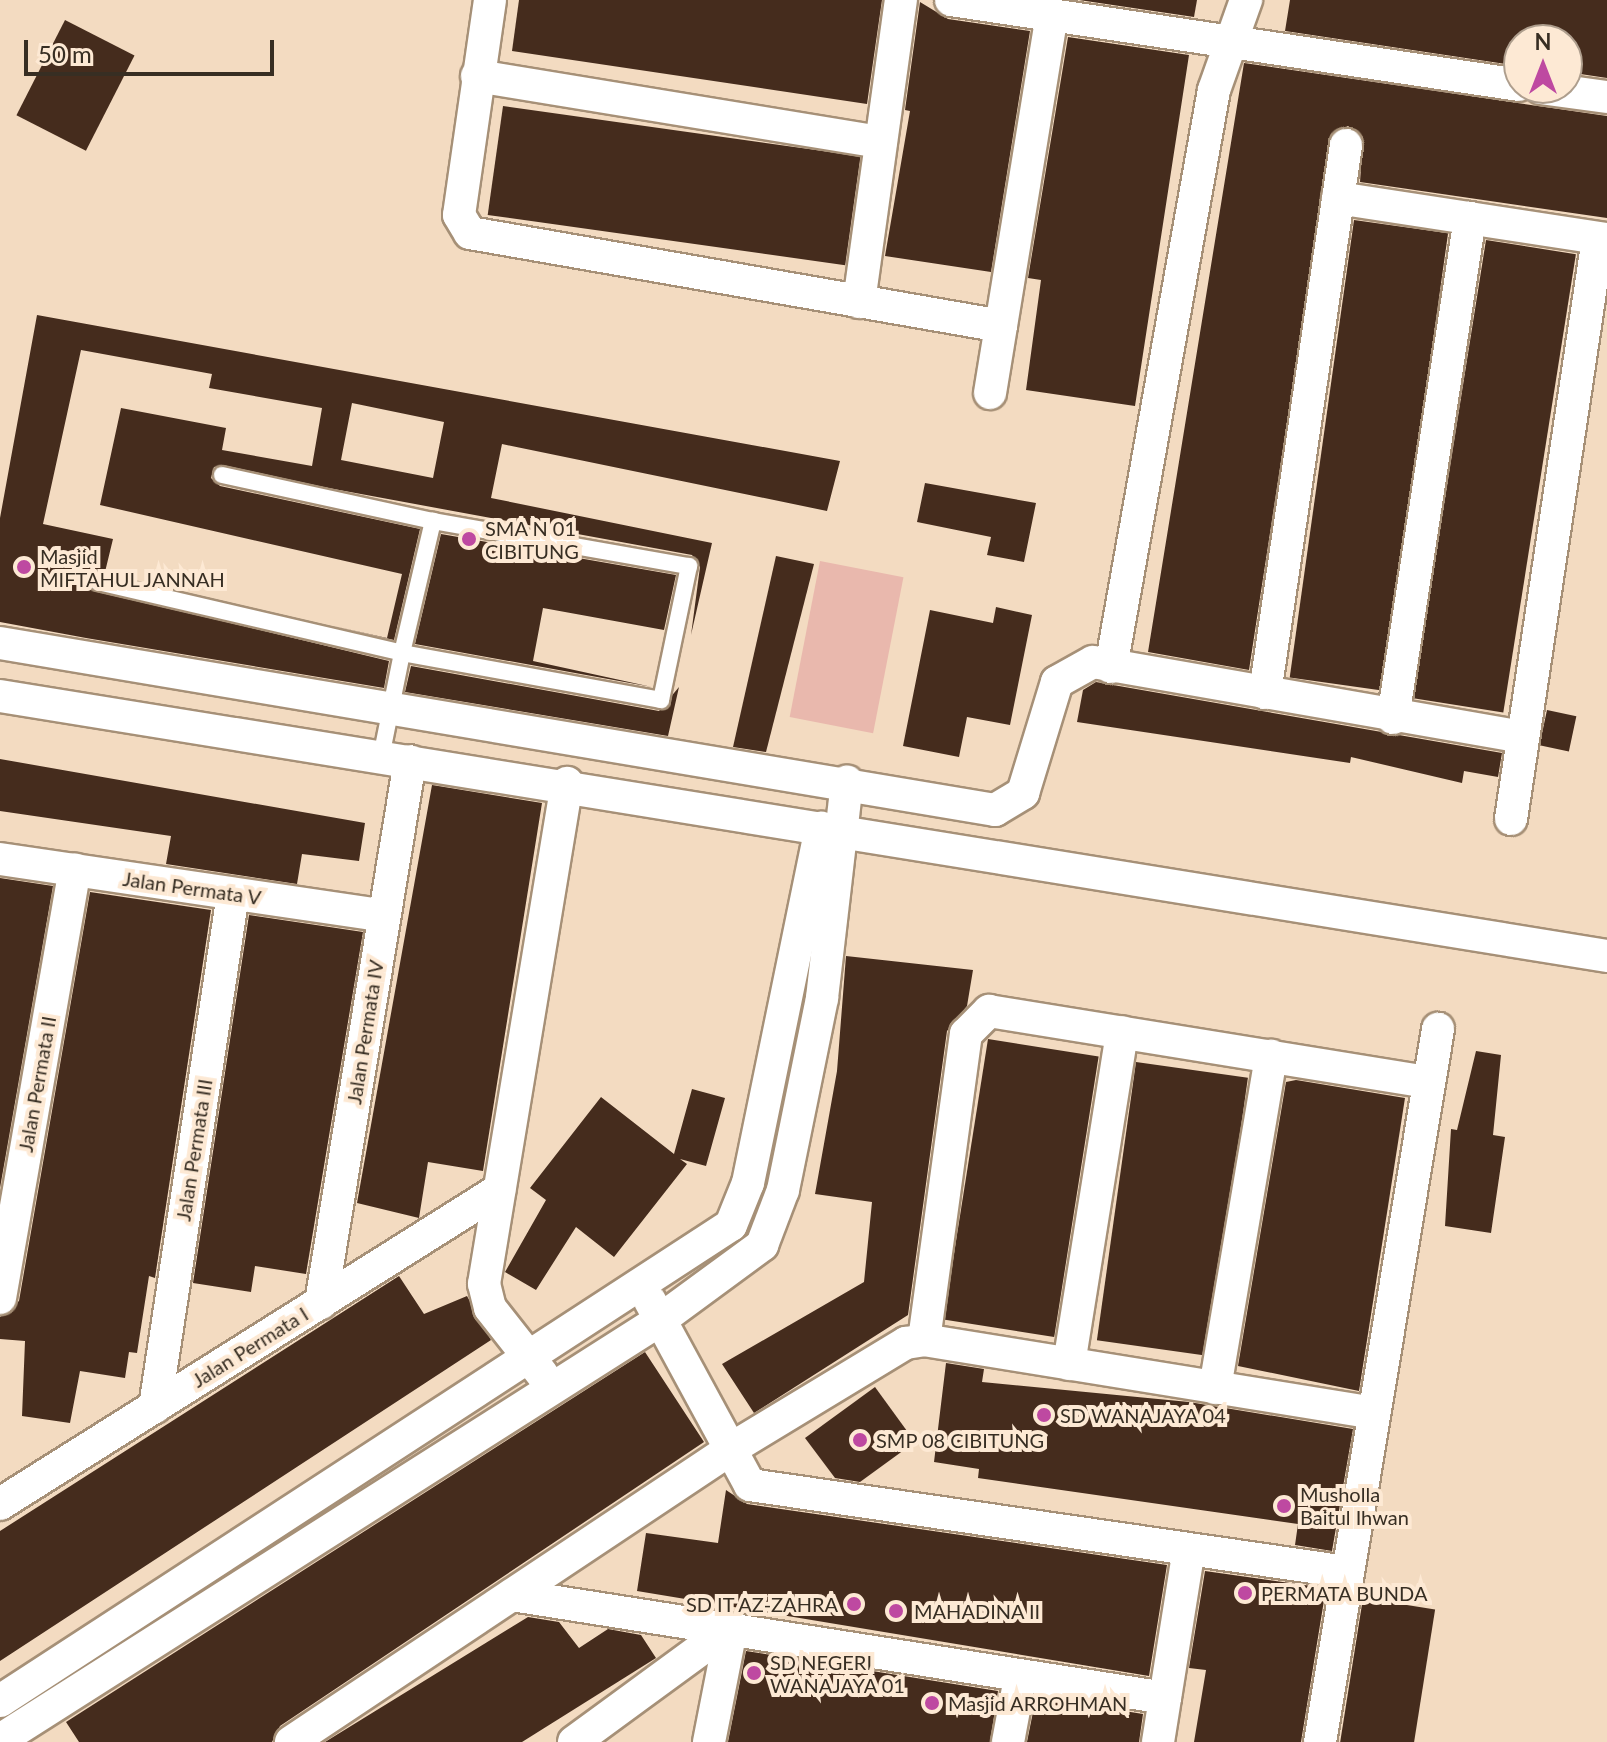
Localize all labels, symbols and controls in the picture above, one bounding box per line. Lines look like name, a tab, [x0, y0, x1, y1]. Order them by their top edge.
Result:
scale bar	[28, 24, 278, 74]
north arrow	[1503, 24, 1583, 104]
text: N	[1535, 28, 1551, 55]
text: 50 m	[38, 39, 92, 68]
place label: SMA N 01 CIBITUNG	[485, 516, 579, 563]
marker: SMA N 01 CIBITUNG	[460, 530, 478, 548]
place label: Masjid MIFTAHUL JANNAH	[40, 544, 226, 591]
marker: Masjid MIFTAHUL JANNAH	[15, 558, 33, 576]
street label: Jalan Permata V	[121, 866, 263, 910]
street label: Jalan Permata IV	[342, 958, 388, 1106]
street label: Jalan Permata II	[13, 1014, 61, 1154]
street label: Jalan Permata III	[171, 1077, 217, 1223]
street label: Jalan Permata I	[188, 1302, 312, 1392]
place label: SD WANAJAYA 04	[1060, 1403, 1227, 1427]
marker: SD WANAJAYA 04	[1035, 1406, 1053, 1424]
place label: SMP 08 CIBITUNG	[876, 1428, 1045, 1452]
marker: SMP 08 CIBITUNG	[851, 1431, 869, 1449]
place label: Musholla Baitul Ihwan	[1300, 1482, 1409, 1529]
marker: Musholla Baitul Ihwan	[1275, 1497, 1293, 1515]
place label: PERMATA BUNDA	[1261, 1581, 1428, 1605]
marker: PERMATA BUNDA	[1236, 1584, 1254, 1602]
place label: SD IT AZ-ZAHRA	[685, 1592, 838, 1616]
marker: SD IT AZ-ZAHRA	[845, 1595, 863, 1613]
place label: MAHADINA II	[914, 1599, 1041, 1623]
marker: MAHADINA II	[885, 1600, 907, 1622]
place label: SD NEGERI WANAJAYA 01	[770, 1650, 906, 1697]
marker: SD NEGERI WANAJAYA 01	[745, 1664, 763, 1682]
place label: Masjid ARROHMAN	[948, 1691, 1128, 1715]
marker: Masjid ARROHMAN	[923, 1694, 941, 1712]

